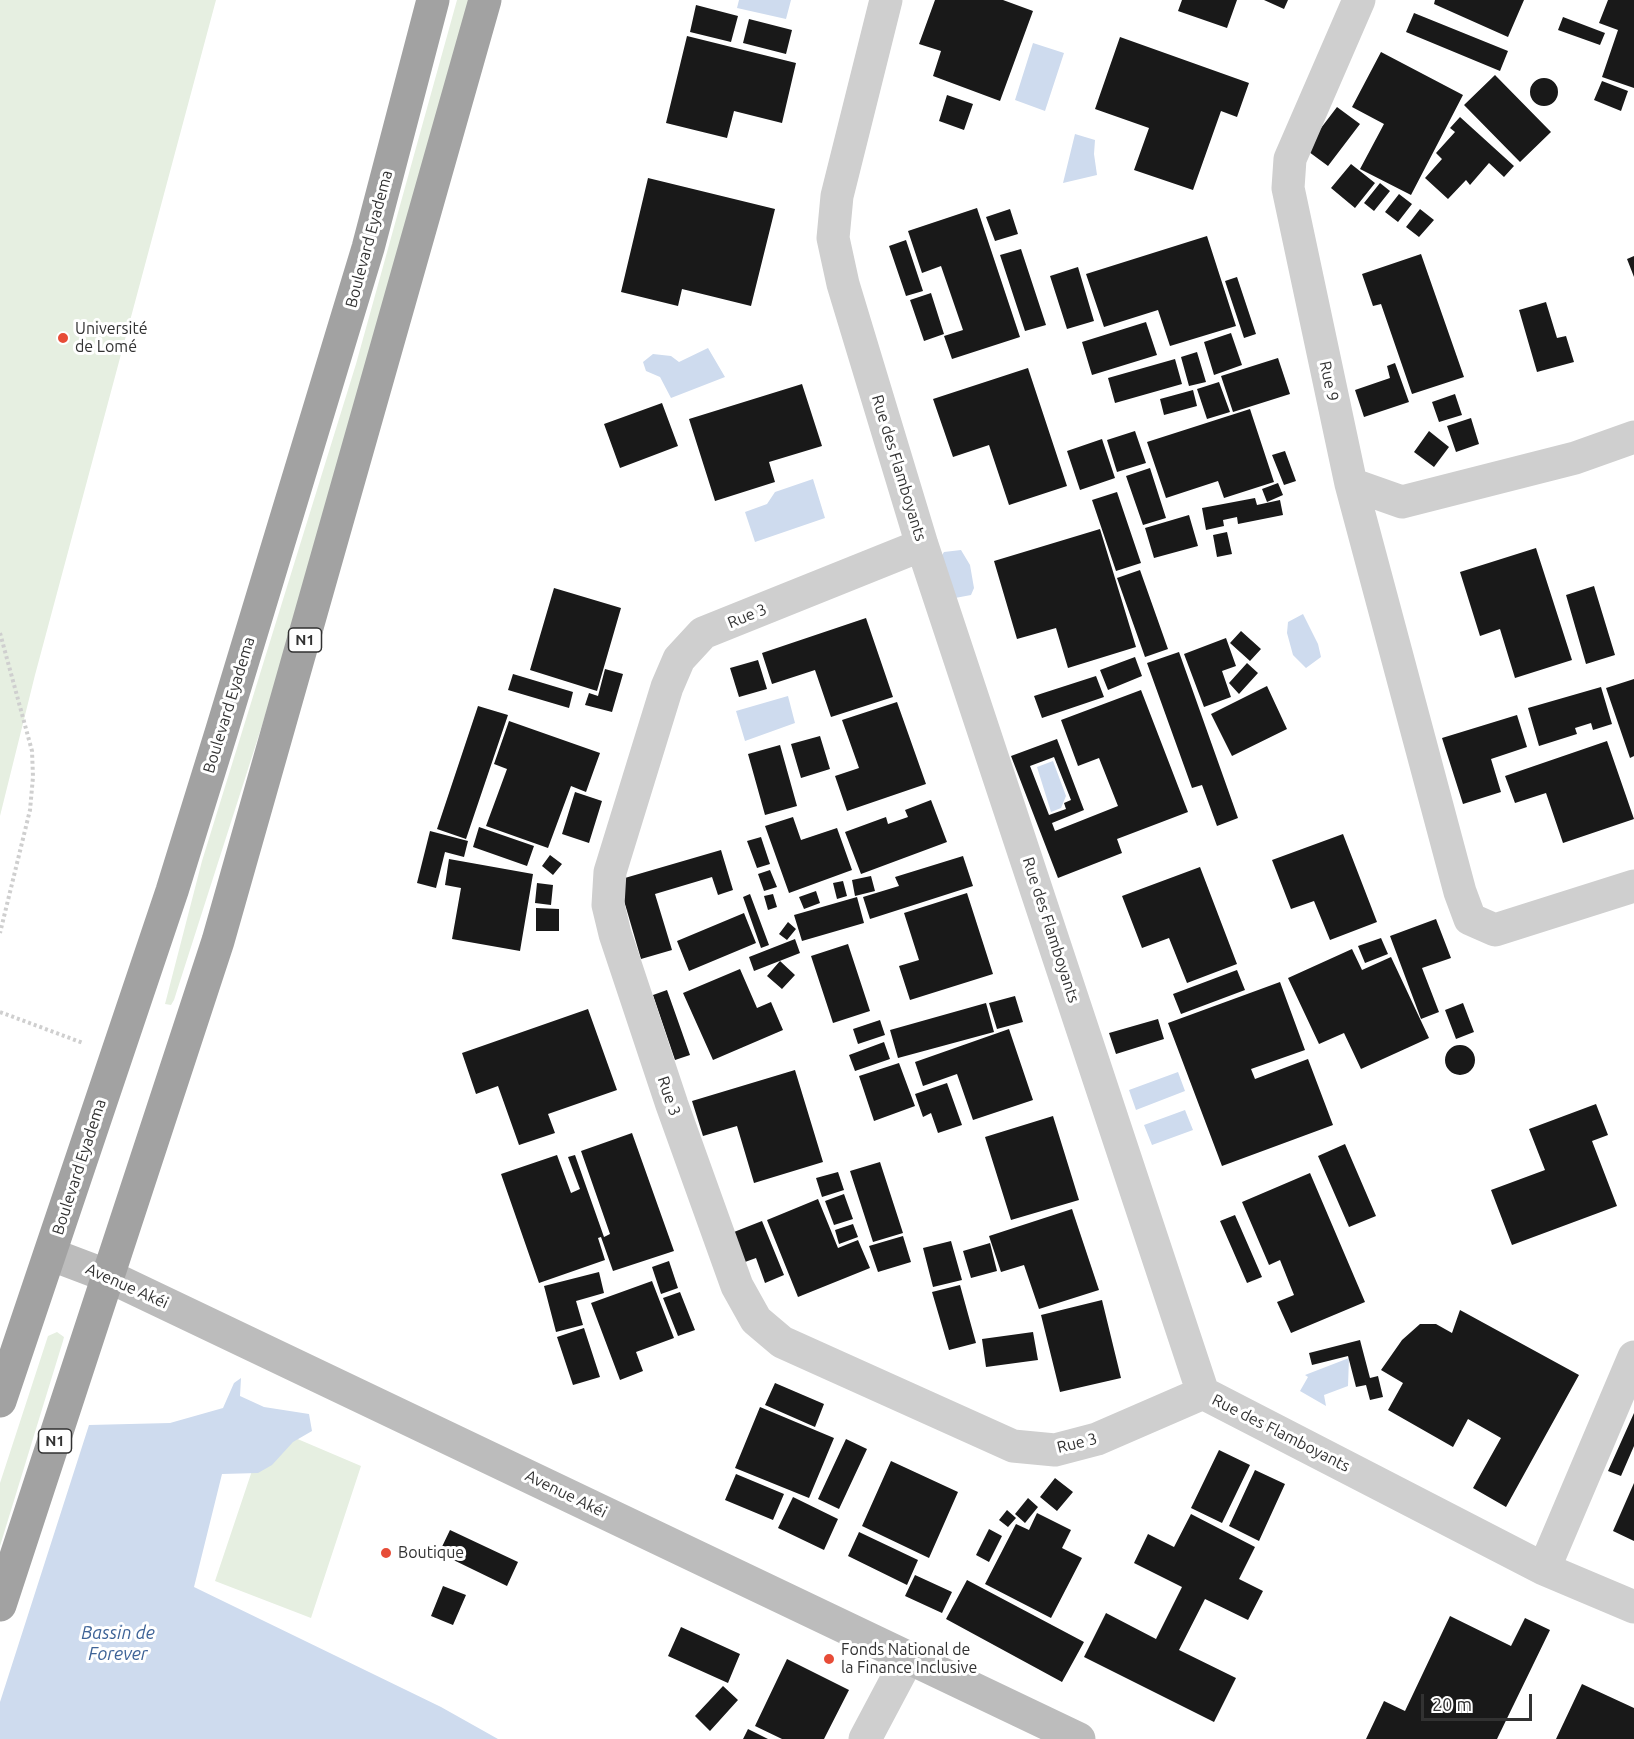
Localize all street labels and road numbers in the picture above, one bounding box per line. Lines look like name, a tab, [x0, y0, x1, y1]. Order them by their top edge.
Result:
street label: Boulevard Eyadema	[341, 168, 397, 310]
street label: Rue 9	[1315, 359, 1343, 403]
street label: Rue des Flamboyants	[868, 392, 930, 544]
street label: Rue 3	[725, 599, 769, 633]
road number: N1	[288, 628, 322, 652]
street label: Boulevard Eyadema	[199, 634, 259, 776]
street label: Rue des Flamboyants	[1018, 855, 1084, 1005]
street label: Rue 3	[653, 1074, 685, 1118]
street label: Boulevard Eyadema	[48, 1097, 110, 1237]
street label: Avenue Akéi	[83, 1259, 171, 1313]
street label: Rue des Flamboyants	[1209, 1390, 1353, 1476]
road number: N1	[38, 1429, 72, 1453]
street label: Rue 3	[1055, 1429, 1099, 1457]
street label: Avenue Akéi	[522, 1466, 610, 1522]

